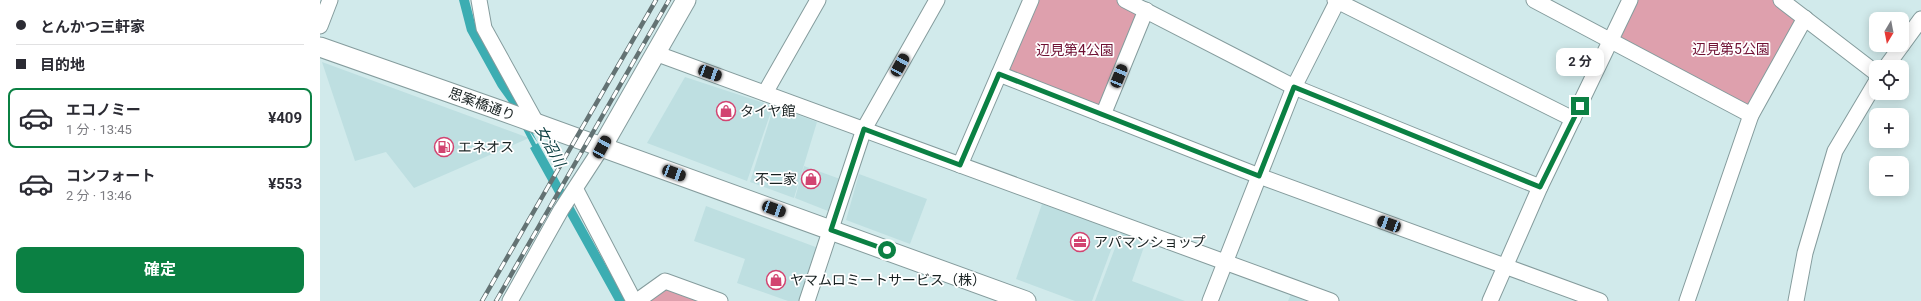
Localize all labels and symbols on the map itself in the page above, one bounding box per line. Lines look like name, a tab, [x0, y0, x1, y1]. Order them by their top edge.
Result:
north arrow	[1869, 12, 1909, 52]
park label: 辺見第5公園	[1692, 41, 1770, 57]
park label: 辺見第4公園	[1036, 42, 1114, 58]
callout: 2 分	[1556, 48, 1604, 76]
car	[889, 52, 911, 78]
car	[697, 63, 723, 83]
car	[1109, 63, 1129, 89]
street label: 思案橋通り	[446, 85, 518, 123]
route end	[1571, 97, 1589, 115]
shop icon: タイヤ館	[715, 100, 737, 122]
place label: タイヤ館	[740, 103, 796, 119]
water label: 女沼川	[531, 122, 570, 172]
car	[591, 134, 613, 160]
fuel station icon: エネオス	[433, 136, 455, 158]
place label: エネオス	[458, 139, 514, 155]
car	[661, 163, 687, 183]
shop icon: 不二家	[800, 168, 822, 190]
place label: 不二家	[755, 171, 797, 187]
car	[761, 199, 787, 219]
car	[1376, 214, 1402, 234]
office icon: アパマンショップ	[1069, 231, 1091, 253]
place label: アパマンショップ	[1094, 234, 1206, 250]
route start	[878, 241, 896, 259]
shop icon: ヤマムロミートサービス（株）	[765, 269, 787, 291]
place label: ヤマムロミートサービス（株）	[790, 272, 986, 288]

